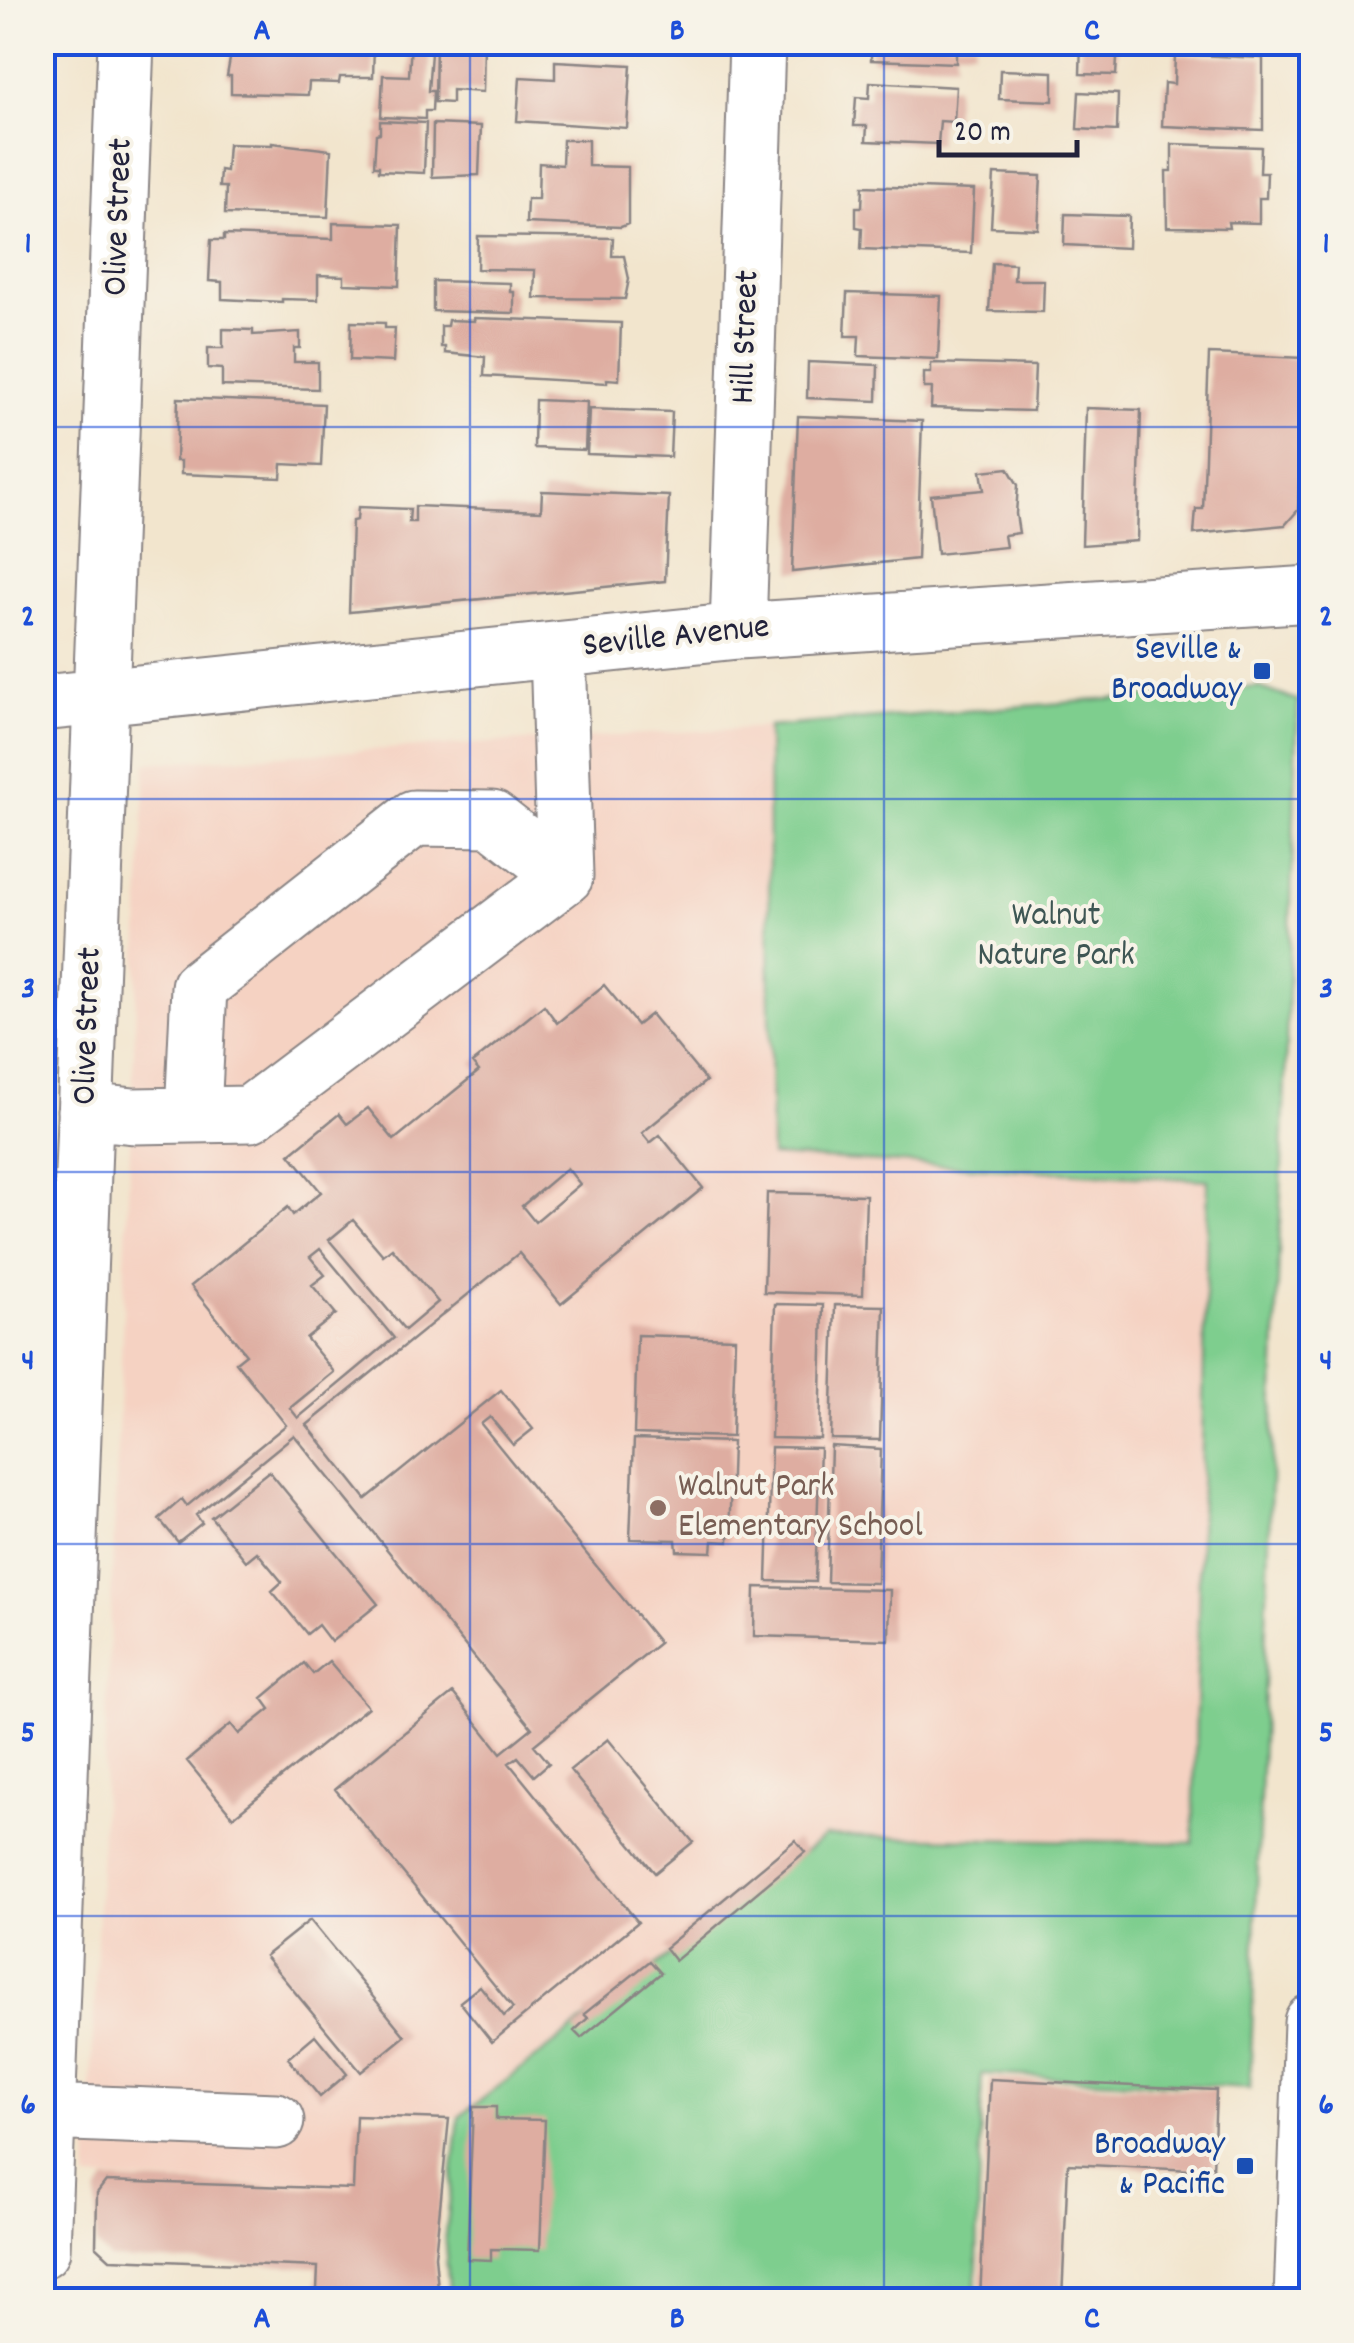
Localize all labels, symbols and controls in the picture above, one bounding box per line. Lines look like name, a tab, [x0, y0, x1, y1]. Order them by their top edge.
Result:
text: A	[253, 10, 271, 56]
text: B	[669, 10, 685, 56]
text: C	[1084, 10, 1100, 56]
scale bar	[939, 95, 1076, 157]
text: 20 m	[954, 113, 1011, 156]
street label: Olive Street	[92, 137, 148, 297]
text: 1	[24, 223, 32, 269]
text: 1	[1322, 223, 1330, 269]
street label: Hill Street	[720, 269, 774, 405]
text: 2	[21, 596, 35, 642]
text: 2	[1319, 596, 1333, 642]
street label: Seville Avenue	[580, 603, 772, 673]
place label: Seville & Broadway	[1111, 626, 1243, 716]
marker: Seville & Broadway	[1251, 660, 1273, 682]
park label: Walnut Nature Park	[977, 892, 1135, 982]
street label: Olive Street	[61, 946, 117, 1106]
text: 3	[21, 968, 35, 1014]
text: 3	[1319, 968, 1333, 1014]
text: 4	[21, 1340, 35, 1386]
text: 4	[1319, 1340, 1333, 1386]
place label: Walnut Park Elementary School	[678, 1463, 923, 1553]
marker: Walnut Park Elementary School	[647, 1497, 669, 1519]
text: 5	[21, 1712, 35, 1758]
text: 5	[1319, 1712, 1333, 1758]
text: 6	[20, 2084, 36, 2130]
text: 6	[1318, 2084, 1334, 2130]
place label: Broadway & Pacific	[1094, 2121, 1226, 2211]
marker: Broadway & Pacific	[1234, 2155, 1256, 2177]
text: A	[253, 2298, 271, 2343]
text: B	[669, 2298, 685, 2343]
text: C	[1084, 2298, 1100, 2343]

